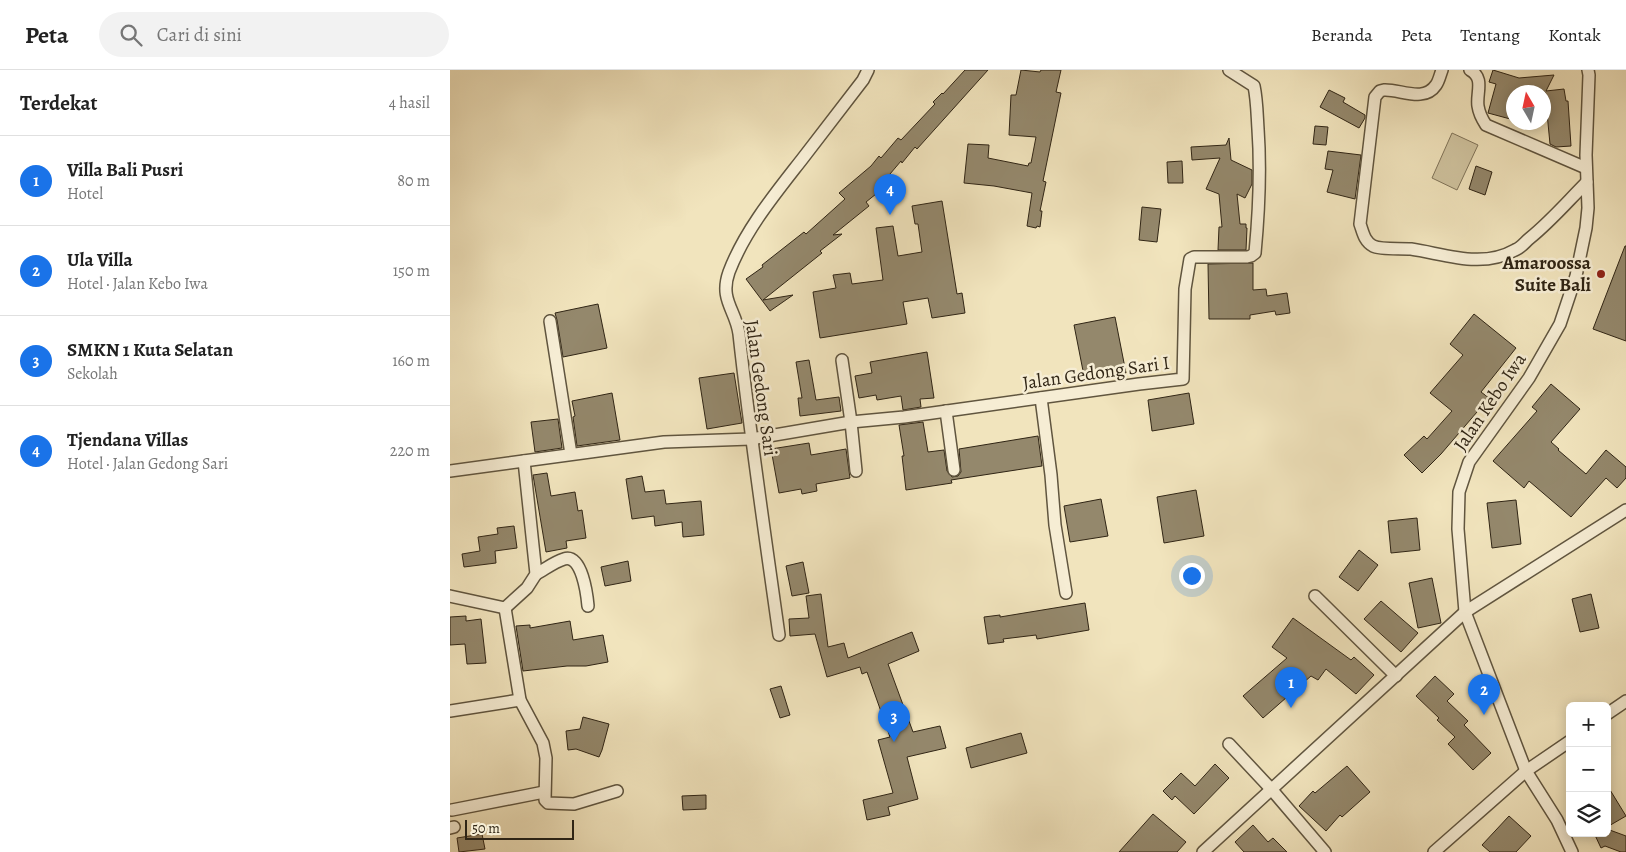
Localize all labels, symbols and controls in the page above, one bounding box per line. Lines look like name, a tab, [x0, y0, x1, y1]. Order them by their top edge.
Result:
search box	[99, 12, 449, 57]
text: Peta	[25, 19, 69, 51]
icon: search	[117, 21, 145, 49]
text: Cari di sini	[157, 22, 242, 48]
text: Beranda	[1311, 23, 1373, 47]
text: Peta	[1401, 23, 1432, 47]
text: Tentang	[1460, 23, 1520, 47]
text: Kontak	[1548, 23, 1601, 47]
north arrow	[1506, 85, 1551, 130]
text: Terdekat	[20, 89, 98, 117]
text: 4 hasil	[389, 92, 430, 114]
text: Villa Bali Pusri	[67, 157, 183, 183]
text: 1	[33, 170, 39, 192]
text: 80 m	[397, 170, 430, 192]
pin: 4	[874, 174, 906, 215]
text: Hotel	[67, 183, 103, 205]
text: Ula Villa	[67, 247, 133, 273]
place label: Amaroossa Suite Bali	[1501, 250, 1592, 298]
text: 2	[32, 260, 40, 282]
text: 150 m	[393, 260, 430, 282]
marker: Amaroossa Suite Bali	[1595, 268, 1607, 280]
text: Hotel · Jalan Kebo Iwa	[67, 273, 208, 295]
street label: Jalan Gedong Sari	[739, 318, 783, 458]
text: SMKN 1 Kuta Selatan	[67, 337, 233, 363]
street label: Jalan Kebo Iwa	[1448, 348, 1532, 456]
text: 3	[33, 350, 39, 372]
text: 160 m	[392, 350, 430, 372]
street label: Jalan Gedong Sari I	[1021, 350, 1171, 396]
text: Sekolah	[67, 363, 118, 385]
text: Tjendana Villas	[67, 427, 188, 453]
text: 4	[32, 440, 40, 462]
text: 220 m	[390, 440, 430, 462]
text: Hotel · Jalan Gedong Sari	[67, 453, 228, 475]
your location	[1179, 563, 1205, 589]
pin: 1	[1275, 667, 1307, 708]
pin: 2	[1468, 674, 1500, 715]
pin: 3	[878, 701, 910, 742]
map controls	[1566, 702, 1611, 837]
button: +	[1566, 702, 1611, 747]
button: −	[1566, 747, 1611, 792]
button: layers	[1566, 792, 1611, 837]
scale bar	[465, 817, 574, 840]
text: 50 m	[472, 819, 500, 838]

